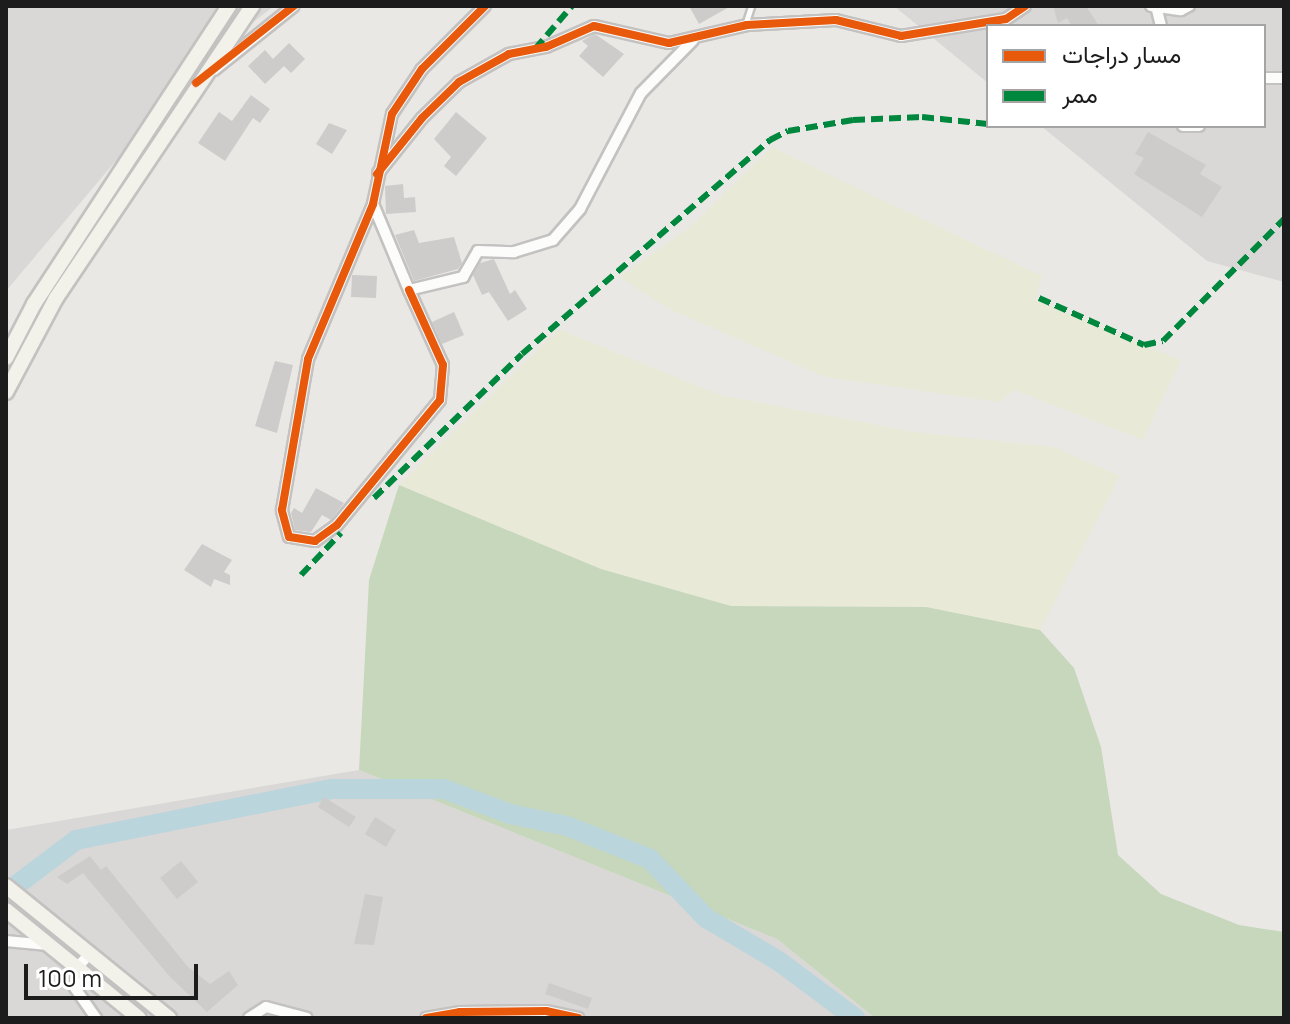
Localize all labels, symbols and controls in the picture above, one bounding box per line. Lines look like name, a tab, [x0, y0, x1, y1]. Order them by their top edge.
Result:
legend	[986, 24, 1266, 128]
text: مسار دراجات	[1062, 37, 1181, 70]
text: ممر	[1062, 77, 1098, 110]
scale bar	[28, 948, 202, 998]
text: 100 m	[38, 961, 102, 994]

